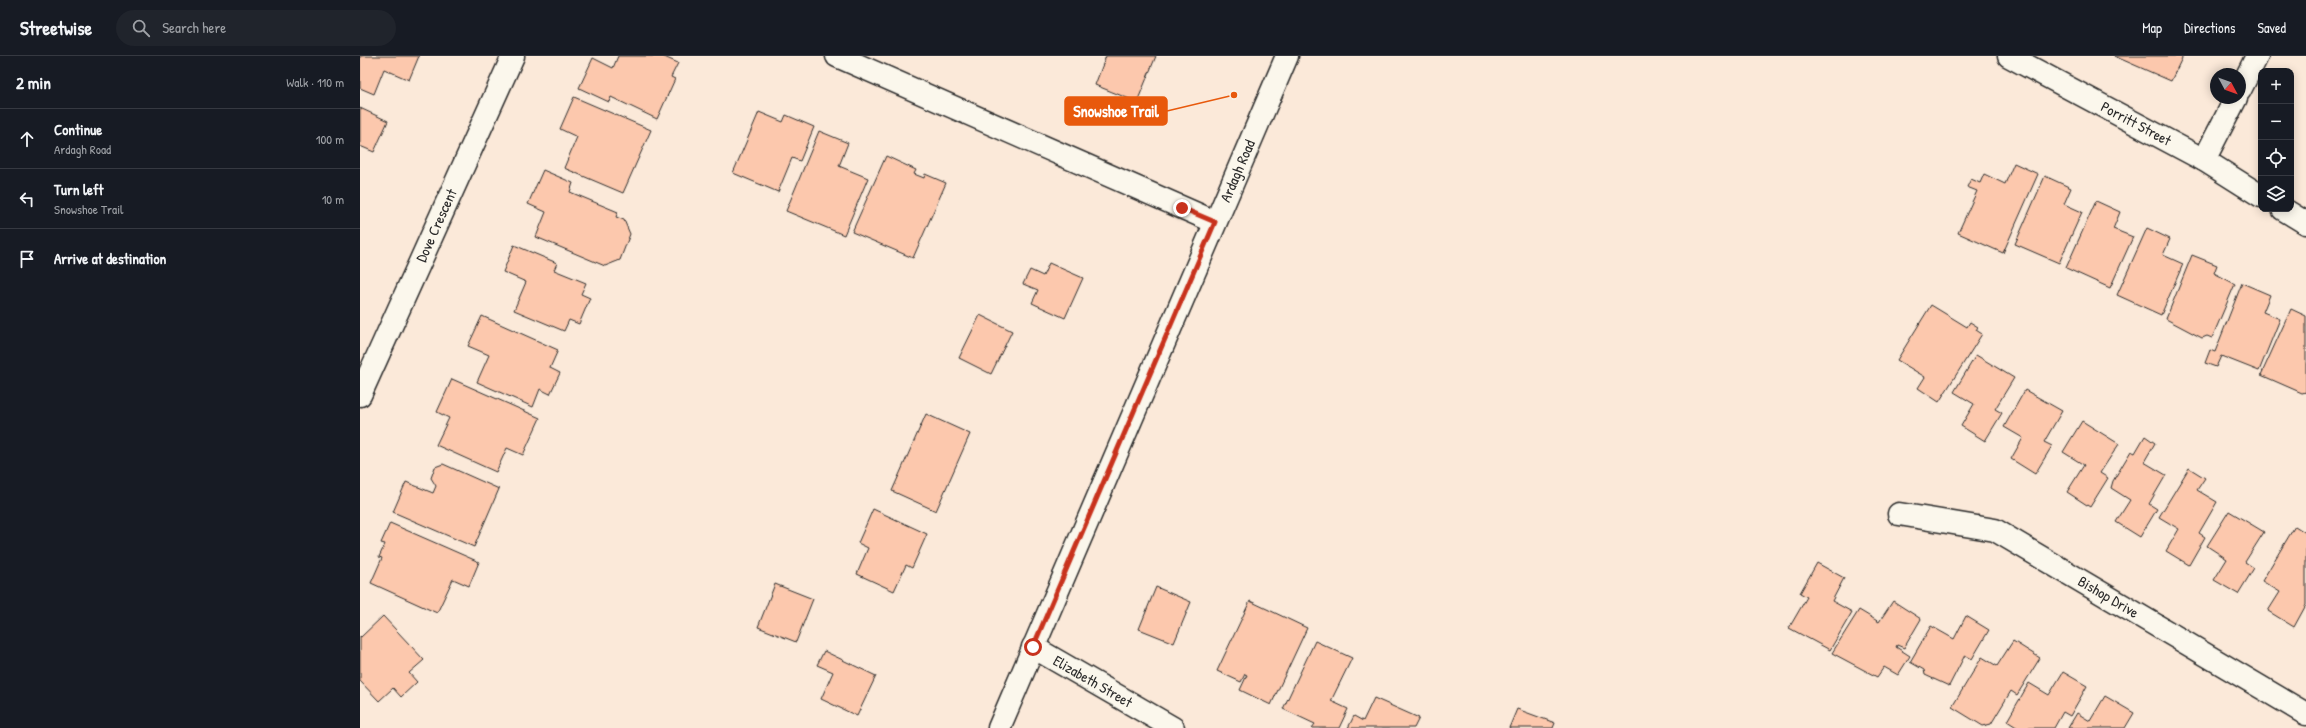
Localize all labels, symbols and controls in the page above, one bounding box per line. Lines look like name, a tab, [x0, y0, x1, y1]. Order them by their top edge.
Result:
search box	[116, 10, 396, 46]
text: Streetwise	[20, 15, 92, 41]
icon: search	[130, 17, 152, 39]
text: Search here	[162, 17, 226, 38]
text: Map	[2142, 18, 2162, 37]
text: Directions	[2184, 18, 2235, 37]
text: Saved	[2257, 18, 2286, 37]
north arrow	[2210, 68, 2246, 104]
map controls	[2258, 68, 2294, 212]
button: +	[2258, 68, 2294, 104]
text: 2 min	[16, 71, 51, 94]
text: Walk · 110 m	[286, 73, 344, 91]
street label: Porritt Street	[2097, 96, 2176, 151]
callout: Snowshoe Trail	[1065, 97, 1167, 125]
text: Snowshoe Trail	[1073, 100, 1160, 122]
button: −	[2258, 104, 2294, 140]
text: Continue	[54, 119, 102, 140]
icon: ahead	[16, 128, 38, 150]
text: 100 m	[316, 130, 344, 148]
street label: Ardagh Road	[1215, 136, 1260, 205]
text: Ardagh Road	[54, 140, 111, 158]
button: locate	[2258, 140, 2294, 176]
button: layers	[2258, 176, 2294, 212]
text: Turn left	[54, 179, 104, 200]
street label: Dove Crescent	[410, 185, 462, 265]
icon: left	[16, 188, 38, 210]
text: 10 m	[322, 190, 344, 208]
route end	[1173, 199, 1191, 217]
text: Snowshoe Trail	[54, 200, 124, 218]
icon: arrive	[16, 248, 38, 270]
text: Arrive at destination	[54, 248, 166, 269]
street label: Bishop Drive	[2074, 570, 2143, 623]
route start	[1024, 638, 1042, 656]
street label: Elizabeth Street	[1049, 650, 1137, 713]

